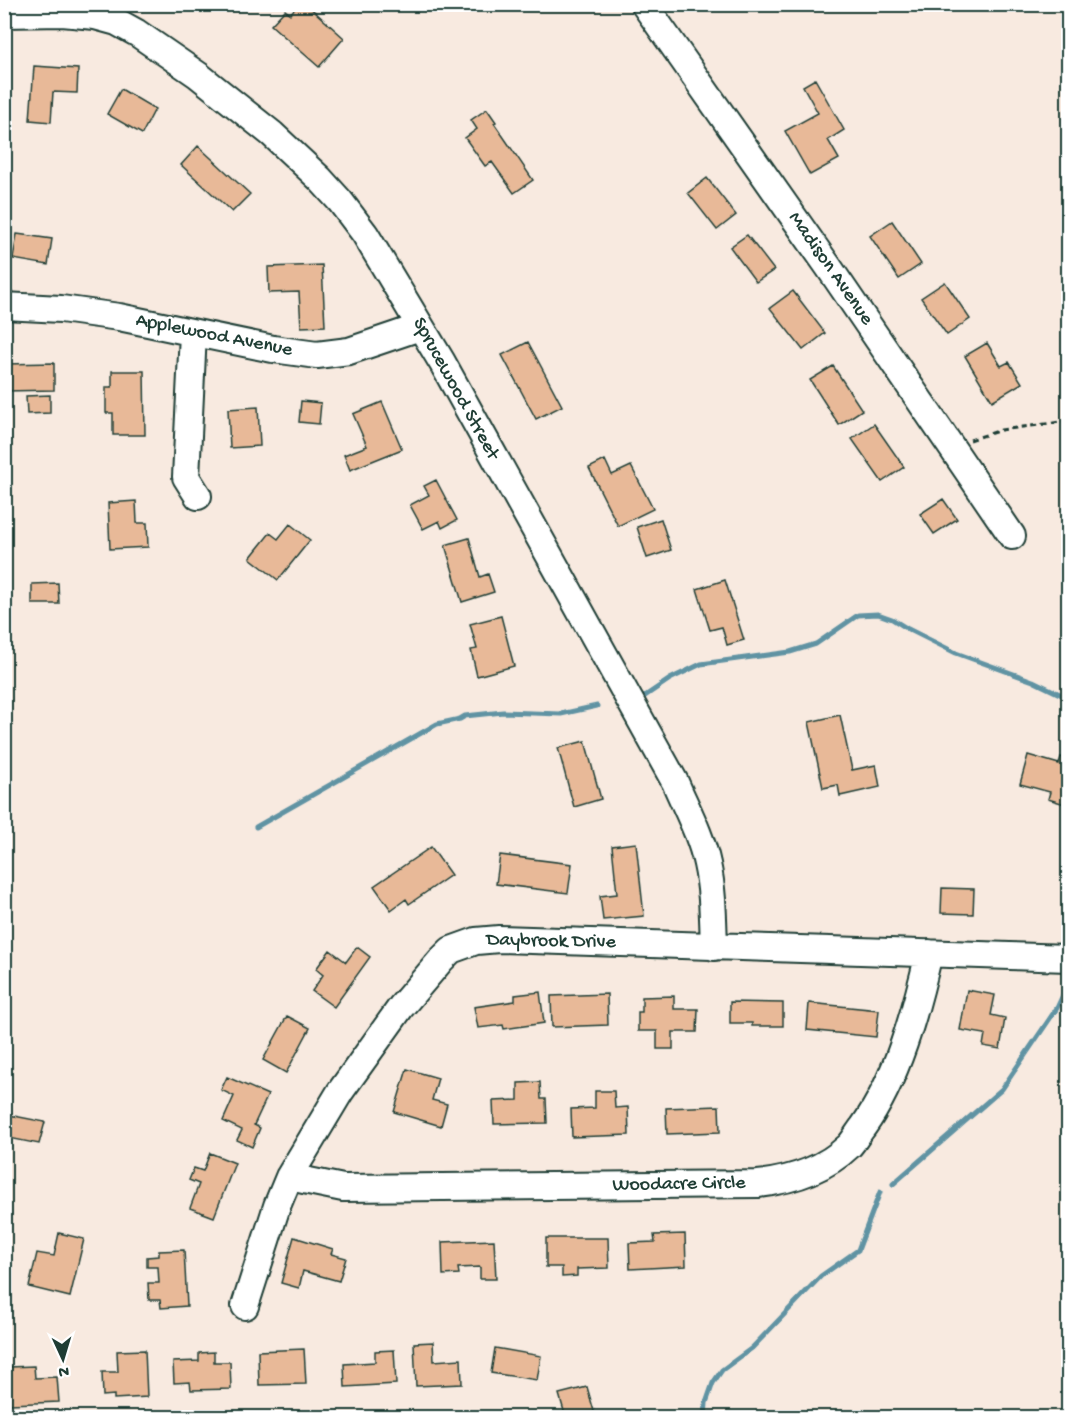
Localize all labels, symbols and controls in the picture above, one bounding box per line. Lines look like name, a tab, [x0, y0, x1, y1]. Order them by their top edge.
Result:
street label: Madison Avenue	[782, 208, 878, 331]
street label: Applewood Avenue	[134, 310, 295, 363]
street label: Sprucewood Street	[406, 314, 504, 466]
street label: Daybrook Drive	[484, 929, 617, 955]
street label: Woodacre Circle	[612, 1172, 747, 1198]
north arrow	[33, 1329, 93, 1389]
text: N	[57, 1361, 70, 1380]

